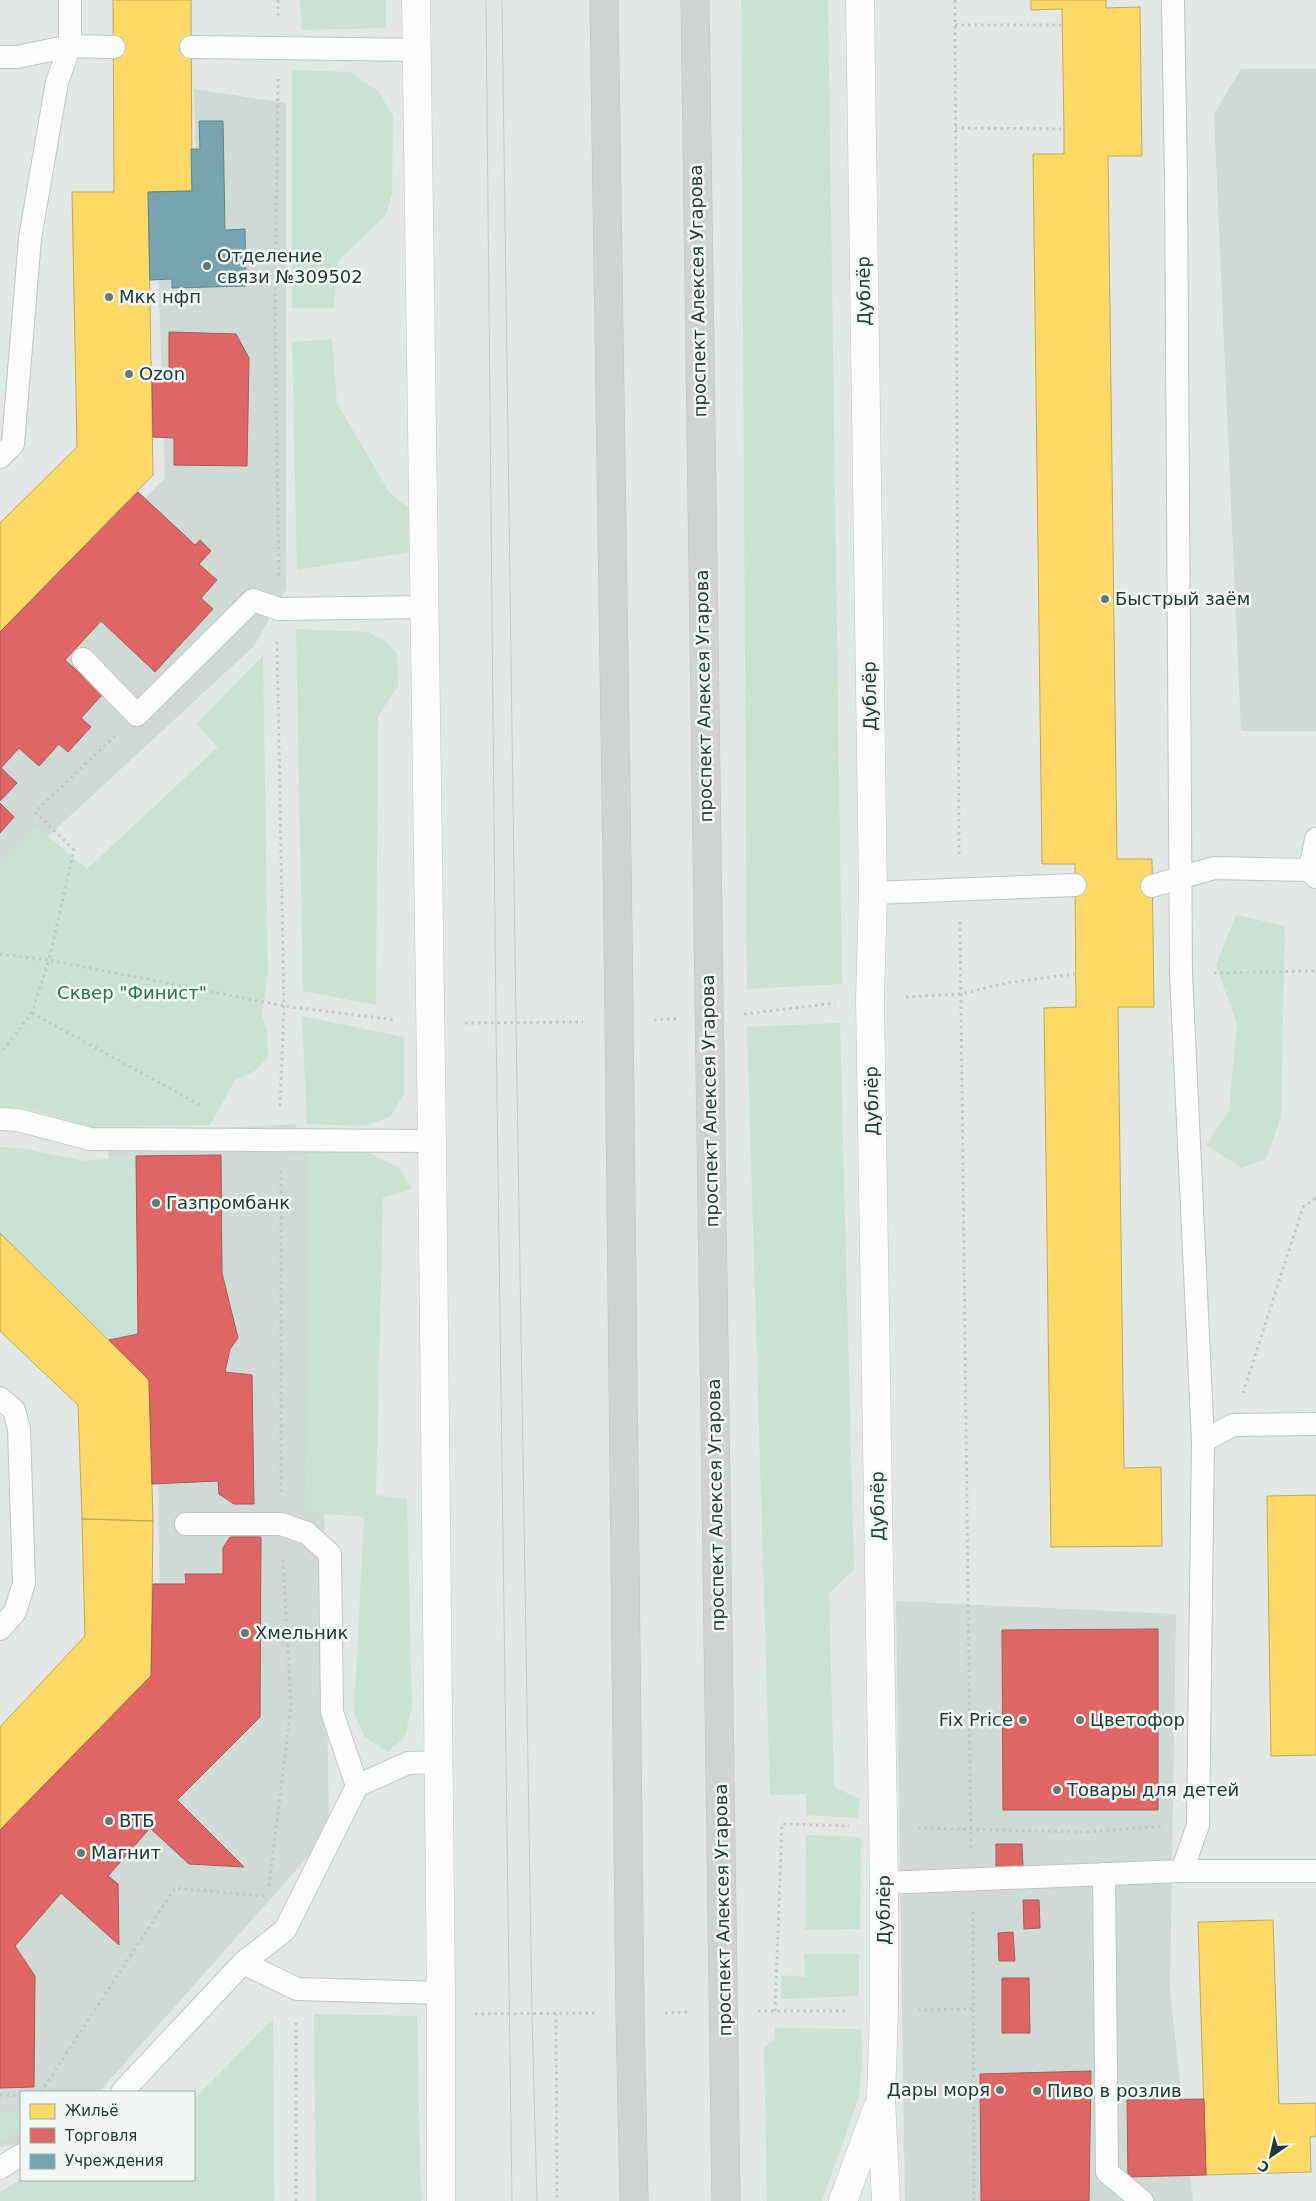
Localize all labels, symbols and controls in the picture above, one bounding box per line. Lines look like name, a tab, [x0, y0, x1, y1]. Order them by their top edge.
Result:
street label: проспект Алексея Угарова	[685, 164, 710, 418]
place label: Отделение связи №309502	[217, 245, 363, 287]
street label: Дублёр	[852, 256, 875, 326]
marker: Отделение связи №309502	[201, 260, 213, 272]
place label: Мкк нфп	[119, 286, 201, 307]
marker: Мкк нфп	[103, 291, 115, 303]
place label: Ozon	[139, 363, 185, 384]
marker: Ozon	[123, 368, 135, 380]
street label: проспект Алексея Угарова	[691, 569, 716, 823]
place label: Быстрый заём	[1115, 588, 1250, 609]
marker: Быстрый заём	[1099, 593, 1111, 605]
street label: Дублёр	[858, 661, 881, 731]
street label: проспект Алексея Угарова	[697, 974, 722, 1228]
park label: Сквер "Финист"	[57, 982, 207, 1003]
street label: Дублёр	[860, 1066, 883, 1136]
place label: Газпромбанк	[166, 1192, 290, 1213]
marker: Газпромбанк	[150, 1197, 162, 1209]
street label: проспект Алексея Угарова	[703, 1378, 728, 1632]
street label: Дублёр	[866, 1471, 889, 1541]
place label: Хмельник	[255, 1622, 349, 1643]
marker: Хмельник	[239, 1627, 251, 1639]
place label: Fix Price	[939, 1709, 1013, 1730]
place label: Цветофор	[1090, 1709, 1185, 1730]
marker: Fix Price	[1017, 1714, 1029, 1726]
marker: Цветофор	[1074, 1714, 1086, 1726]
place label: Товары для детей	[1066, 1779, 1239, 1800]
street label: проспект Алексея Угарова	[710, 1783, 735, 2037]
marker: Товары для детей	[1051, 1784, 1063, 1796]
place label: ВТБ	[119, 1810, 155, 1831]
marker: ВТБ	[103, 1815, 115, 1827]
place label: Магнит	[91, 1842, 161, 1863]
marker: Магнит	[75, 1847, 87, 1859]
street label: Дублёр	[873, 1875, 894, 1945]
place label: Дары моря	[887, 2079, 990, 2100]
place label: Пиво в розлив	[1047, 2080, 1182, 2101]
marker: Дары моря	[994, 2084, 1006, 2096]
marker: Пиво в розлив	[1031, 2085, 1043, 2097]
legend	[20, 2091, 195, 2181]
text: Жильё	[65, 2102, 119, 2120]
text: Торговля	[64, 2127, 137, 2145]
north arrow	[1246, 2131, 1296, 2181]
text: Учреждения	[65, 2152, 163, 2170]
text: С	[1255, 2157, 1272, 2176]

